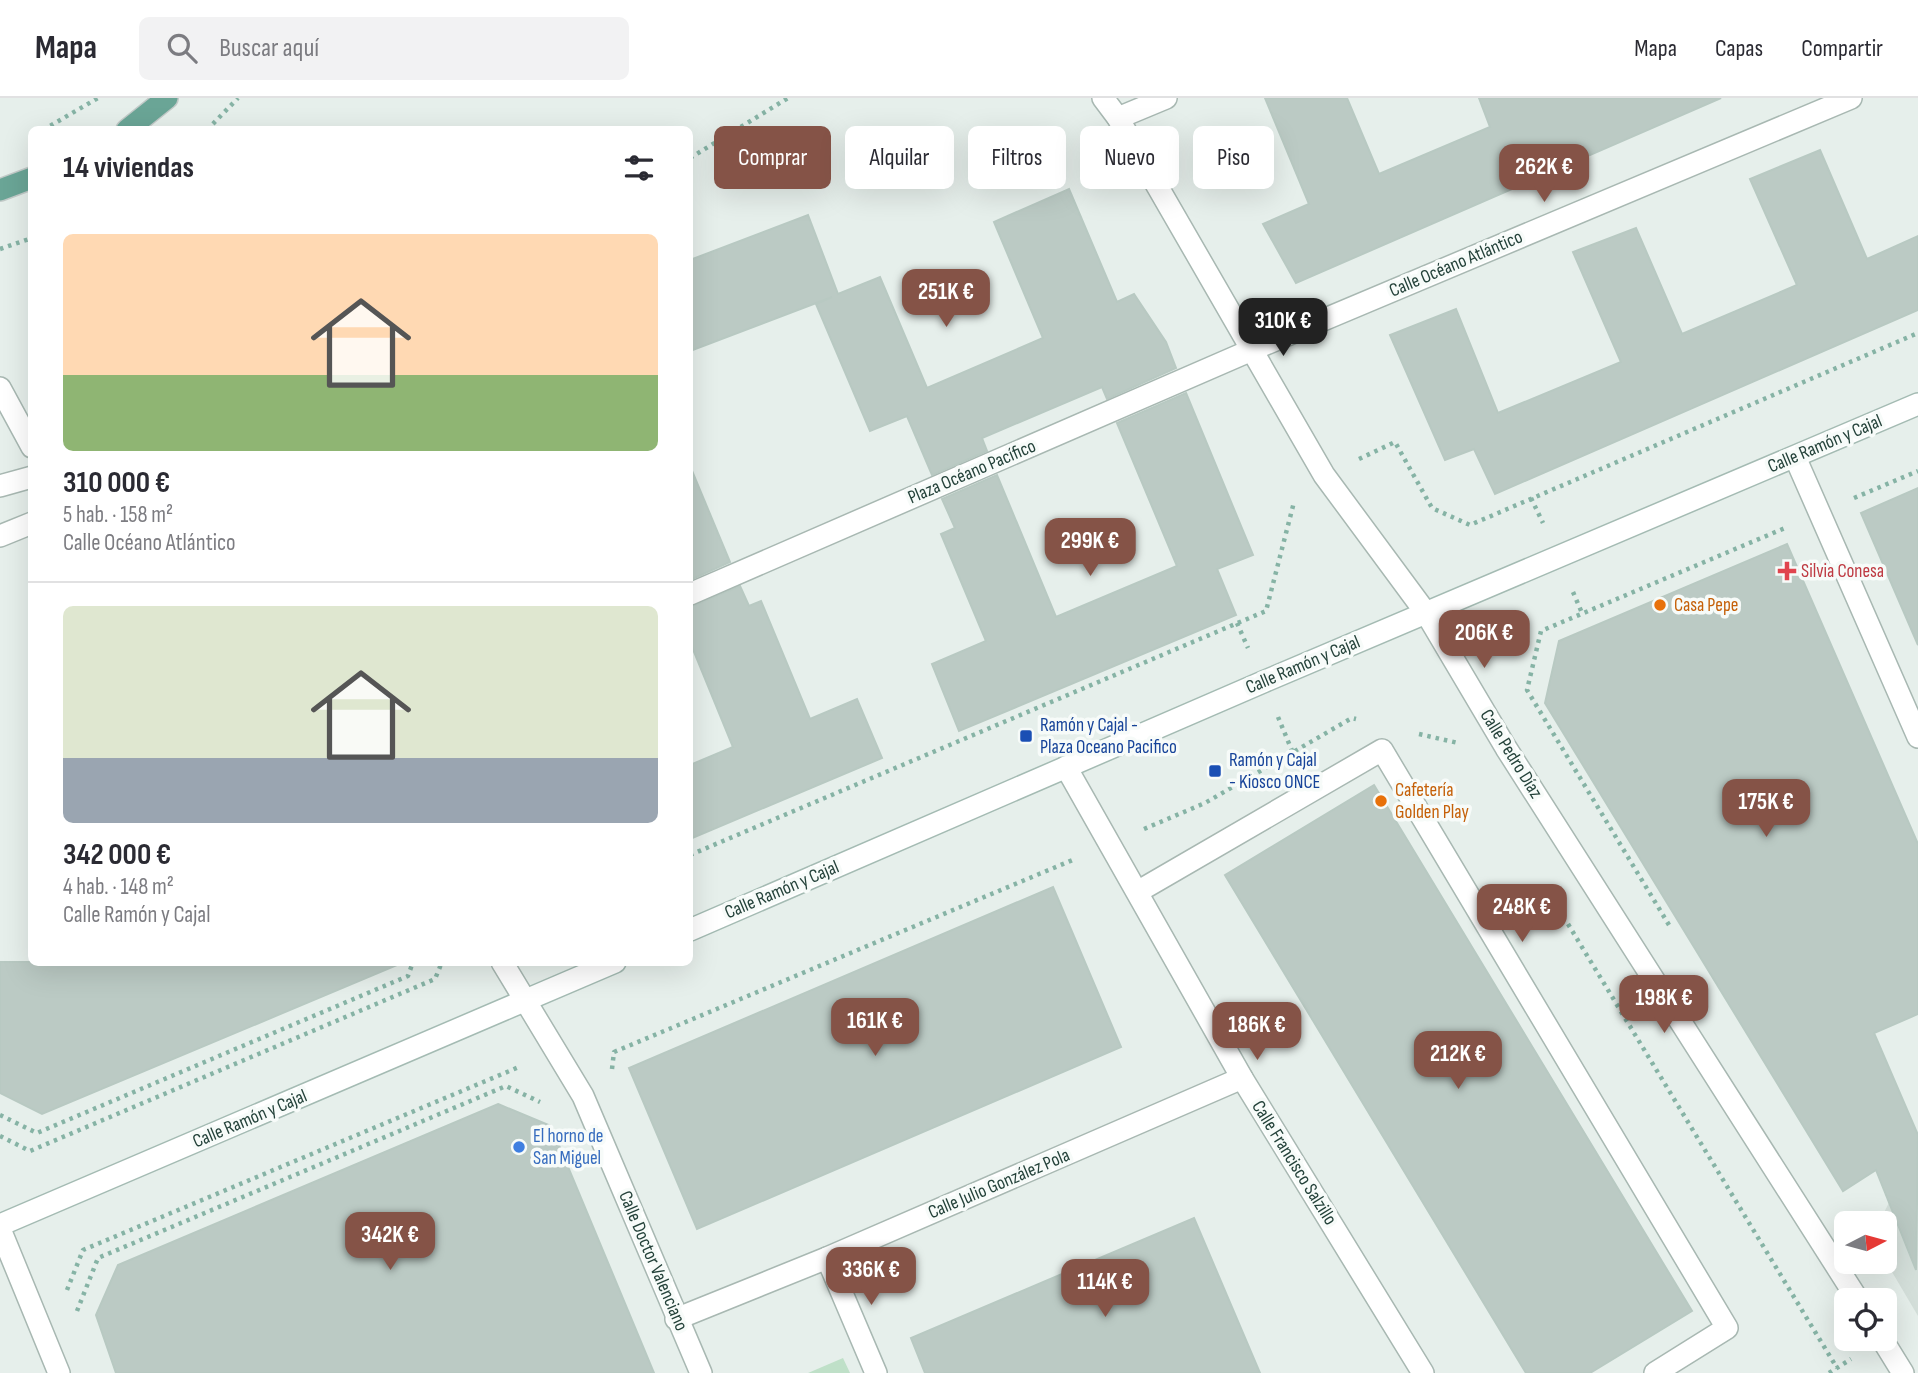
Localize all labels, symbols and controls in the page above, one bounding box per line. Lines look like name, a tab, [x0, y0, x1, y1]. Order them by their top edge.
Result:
search box	[139, 17, 629, 80]
text: Mapa	[35, 28, 97, 68]
icon: search	[163, 29, 201, 67]
text: Buscar aquí	[219, 33, 319, 64]
text: Mapa	[1634, 34, 1677, 63]
text: Capas	[1715, 34, 1763, 63]
text: Compartir	[1801, 34, 1883, 63]
chip: Comprar	[714, 126, 831, 189]
chip: Alquilar	[845, 126, 954, 189]
chip: Filtros	[968, 126, 1066, 189]
chip: Nuevo	[1080, 126, 1179, 189]
chip: Piso	[1193, 126, 1274, 189]
pin: 262K €	[1487, 144, 1601, 204]
icon: filters	[620, 149, 658, 187]
text: 14 viviendas	[63, 150, 194, 186]
text: 262K €	[1515, 153, 1573, 181]
street label: Calle Océano Atlántico	[1386, 226, 1526, 302]
pin: 251K €	[889, 270, 1003, 329]
text: 251K €	[918, 278, 974, 306]
icon: home	[298, 280, 424, 406]
pin: 310K €	[1226, 299, 1340, 358]
text: 310K €	[1255, 307, 1311, 335]
street label: Calle Ramón y Cajal	[1764, 410, 1886, 478]
street label: Plaza Océano Pacífico	[905, 435, 1039, 509]
text: 310 000 €	[63, 465, 170, 501]
text: 5 hab. · 158 m²	[63, 501, 173, 529]
pin: 299K €	[1033, 518, 1147, 578]
text: 299K €	[1061, 527, 1119, 555]
text: Calle Océano Atlántico	[63, 529, 236, 557]
place label: Silvia Conesa	[1801, 560, 1884, 583]
marker: Silvia Conesa	[1779, 563, 1795, 579]
place label: Casa Pepe	[1674, 594, 1738, 617]
marker: Casa Pepe	[1652, 597, 1668, 613]
pin: 206K €	[1427, 610, 1541, 670]
text: 206K €	[1455, 619, 1513, 647]
street label: Calle Ramón y Cajal	[1242, 631, 1364, 699]
icon: home	[298, 652, 424, 778]
street label: Calle Pedro Díaz	[1475, 705, 1547, 803]
place label: Ramón y Cajal - Plaza Oceano Pacifico	[1040, 714, 1177, 759]
marker: Ramón y Cajal - Plaza Oceano Pacifico	[1018, 728, 1034, 744]
place label: Ramón y Cajal - Kiosco ONCE	[1229, 749, 1320, 794]
marker: Ramón y Cajal - Kiosco ONCE	[1207, 763, 1223, 779]
place label: Cafetería Golden Play	[1395, 779, 1469, 824]
pin: 175K €	[1709, 780, 1823, 839]
text: 175K €	[1738, 788, 1794, 816]
marker: Cafetería Golden Play	[1373, 793, 1389, 809]
text: 342 000 €	[63, 837, 171, 873]
street label: Calle Ramón y Cajal	[721, 856, 843, 924]
text: 4 hab. · 148 m²	[63, 873, 174, 901]
pin: 248K €	[1465, 884, 1579, 944]
text: 248K €	[1493, 893, 1551, 921]
text: Calle Ramón y Cajal	[63, 901, 210, 929]
pin: 198K €	[1607, 976, 1721, 1035]
text: 198K €	[1635, 984, 1693, 1012]
pin: 161K €	[818, 998, 932, 1058]
pin: 186K €	[1200, 1002, 1314, 1062]
text: 161K €	[847, 1007, 903, 1035]
text: 186K €	[1228, 1011, 1286, 1039]
pin: 212K €	[1401, 1032, 1515, 1091]
text: 212K €	[1430, 1040, 1486, 1068]
street label: Calle Ramón y Cajal	[189, 1085, 311, 1153]
street label: Calle Francisco Salzillo	[1247, 1097, 1341, 1229]
place label: El horno de San Miguel	[533, 1125, 603, 1170]
marker: El horno de San Miguel	[511, 1139, 527, 1155]
street label: Calle Julio González Pola	[925, 1144, 1073, 1224]
street label: Calle Doctor Valenciano	[613, 1188, 693, 1334]
north arrow	[1834, 1211, 1897, 1274]
map controls	[1834, 1211, 1897, 1351]
pin: 342K €	[333, 1212, 447, 1272]
text: 342K €	[361, 1221, 419, 1249]
pin: 336K €	[814, 1248, 928, 1307]
text: 336K €	[842, 1256, 900, 1284]
pin: 114K €	[1048, 1260, 1162, 1319]
text: 114K €	[1077, 1268, 1133, 1296]
button: locate	[1834, 1288, 1897, 1351]

